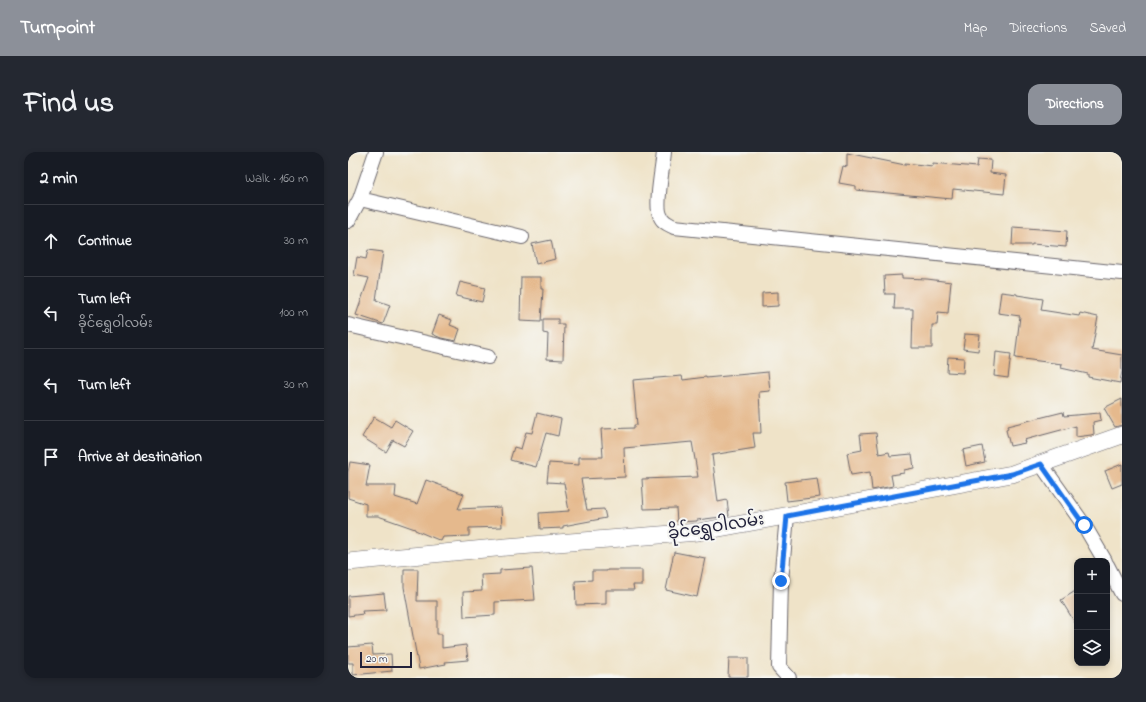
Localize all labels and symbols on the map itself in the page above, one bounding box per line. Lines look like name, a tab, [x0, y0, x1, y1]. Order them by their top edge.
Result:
street label: ခိုင်ရွှေဝါလမ်း	[666, 507, 766, 548]
route start	[1075, 516, 1093, 534]
route end	[772, 572, 790, 590]
scale bar	[360, 650, 412, 669]

